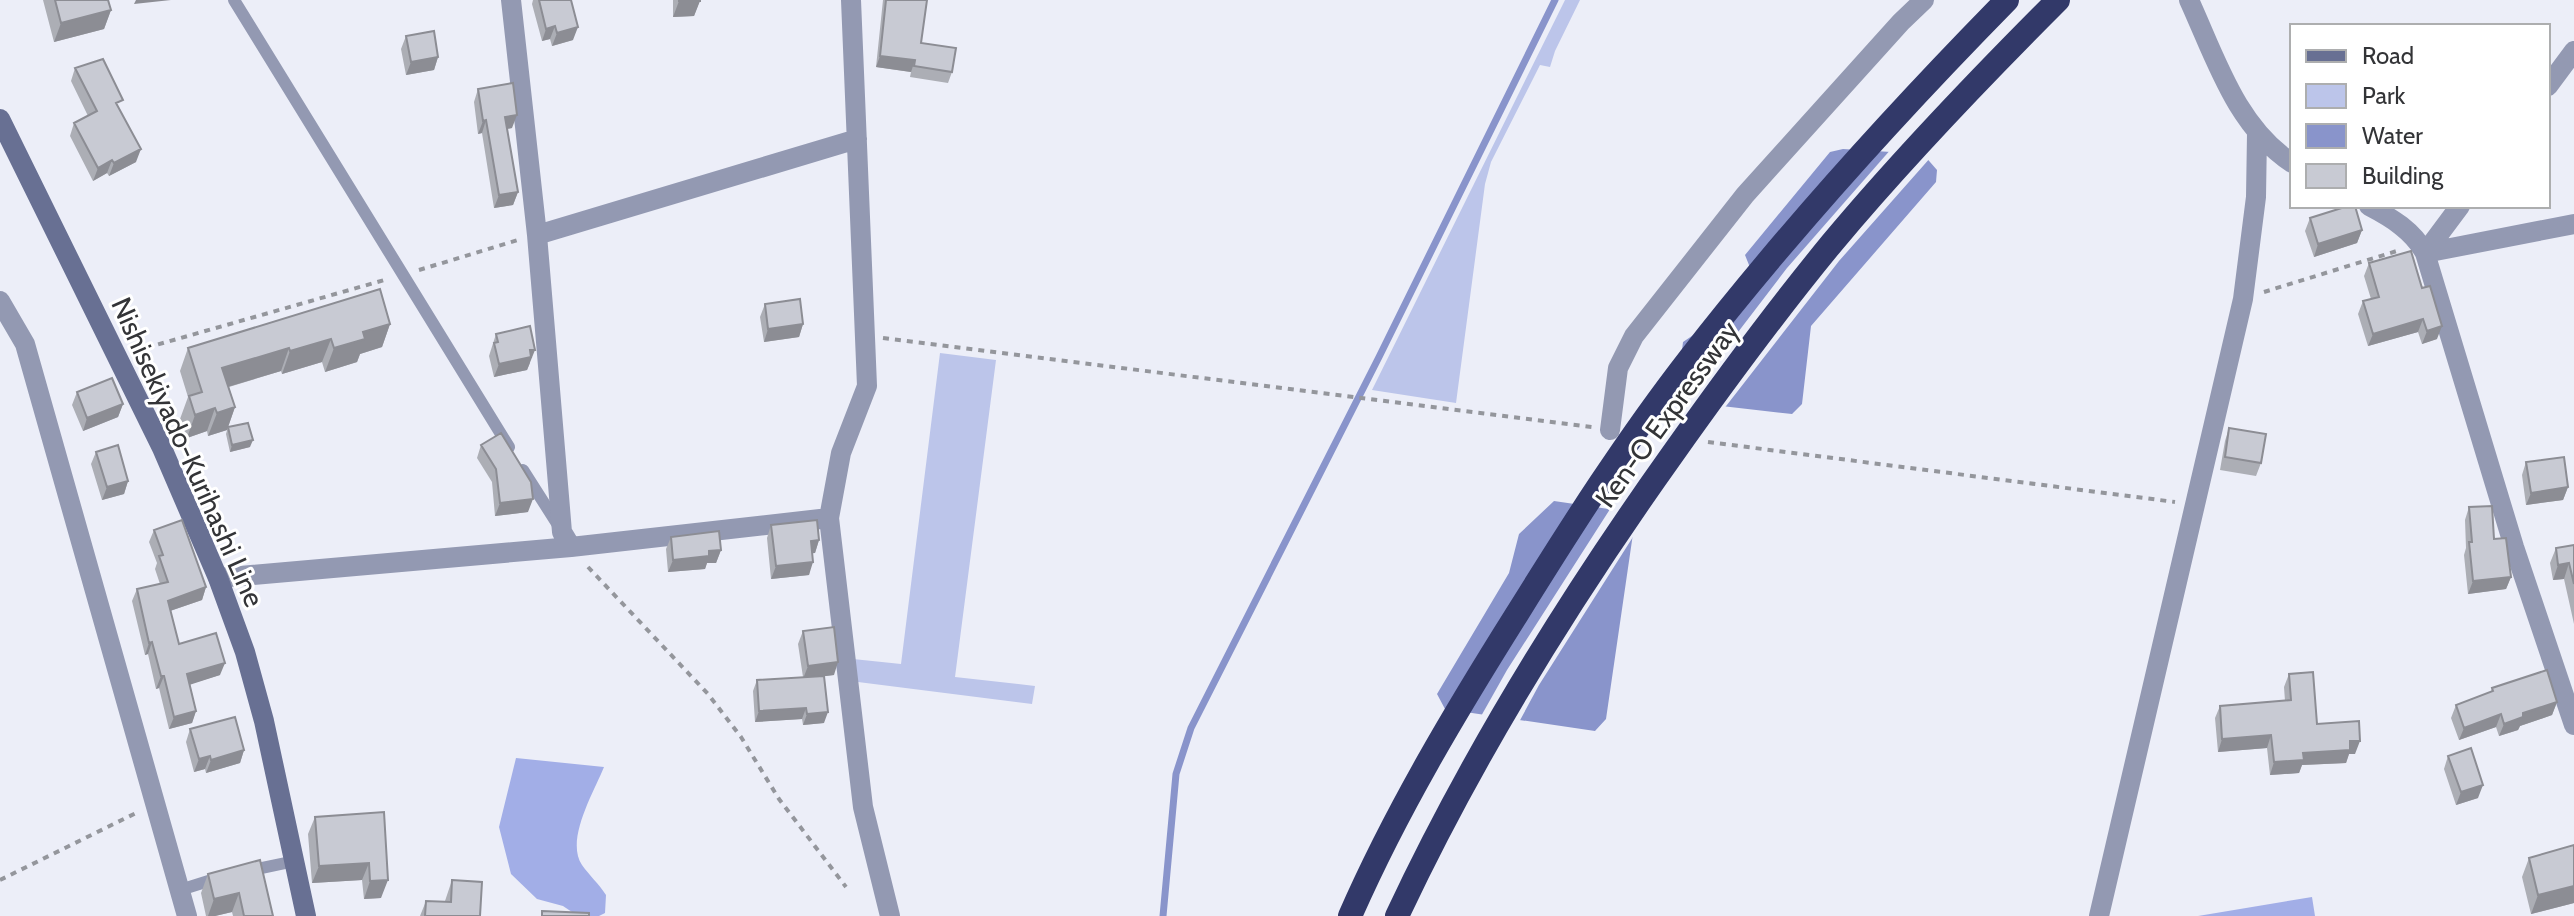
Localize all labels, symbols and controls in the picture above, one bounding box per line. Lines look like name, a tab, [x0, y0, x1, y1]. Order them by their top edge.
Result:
legend	[2290, 24, 2550, 208]
text: Road	[2362, 41, 2414, 70]
text: Park	[2362, 81, 2405, 110]
text: Water	[2362, 121, 2423, 150]
text: Building	[2362, 161, 2444, 190]
street label: Nishisekiyado-Kurihashi Line	[104, 292, 272, 612]
street label: Ken-O Expressway	[1588, 314, 1746, 514]

